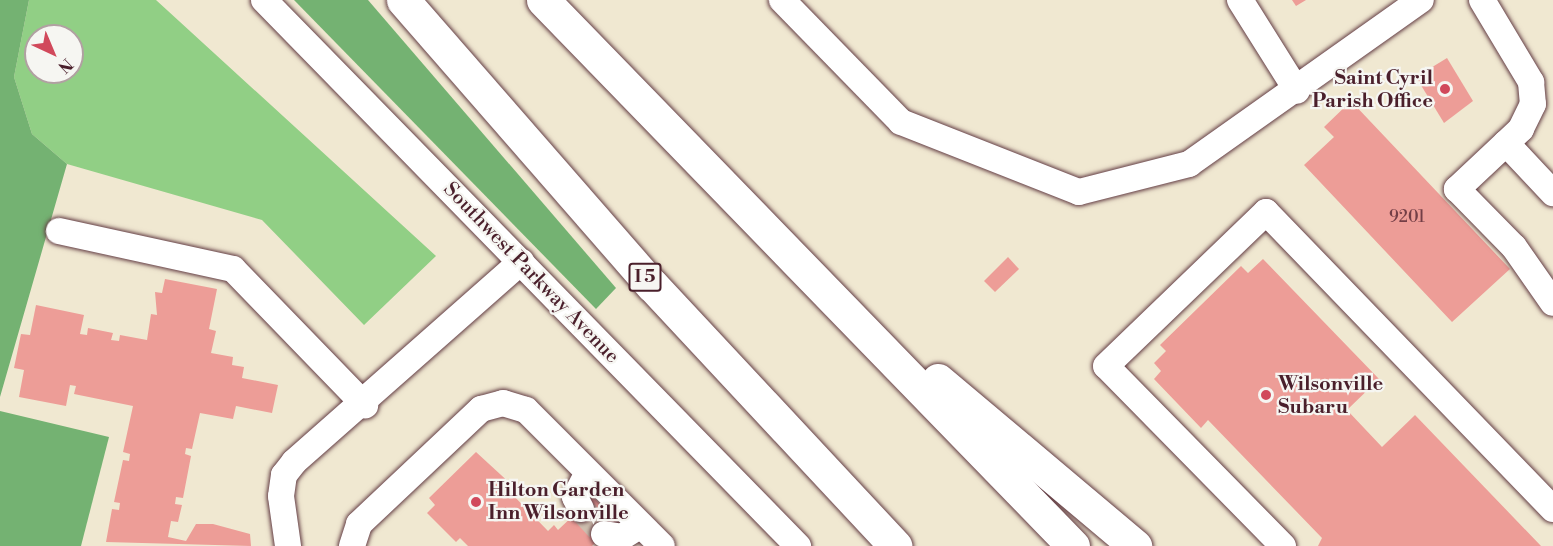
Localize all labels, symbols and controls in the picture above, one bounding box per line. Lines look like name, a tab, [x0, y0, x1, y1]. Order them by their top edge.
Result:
north arrow	[24, 24, 84, 84]
text: N	[54, 54, 77, 77]
place label: Saint Cyril Parish Office	[1312, 66, 1433, 113]
marker: Saint Cyril Parish Office	[1438, 82, 1452, 96]
street label: Southwest Parkway Avenue	[438, 178, 624, 368]
house number: 9201	[1389, 207, 1425, 227]
road number: I 5	[628, 262, 662, 292]
place label: Wilsonville Subaru	[1278, 372, 1383, 419]
marker: Wilsonville Subaru	[1259, 388, 1273, 402]
place label: Hilton Garden Inn Wilsonville	[488, 478, 629, 525]
marker: Hilton Garden Inn Wilsonville	[469, 495, 483, 509]

